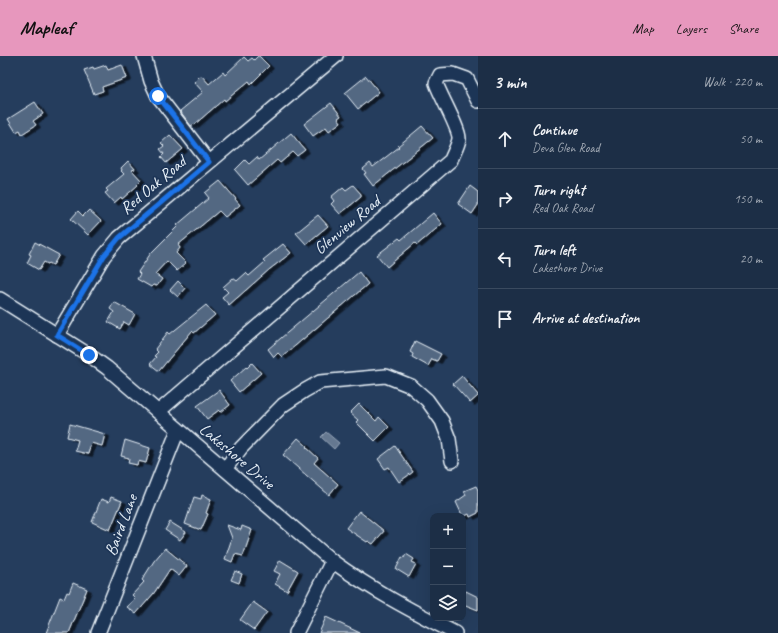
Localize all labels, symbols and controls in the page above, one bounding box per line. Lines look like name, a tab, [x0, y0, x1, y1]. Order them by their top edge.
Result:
text: Mapleaf	[20, 16, 73, 40]
text: Map	[632, 20, 654, 37]
text: Layers	[676, 20, 707, 37]
text: Share	[729, 20, 758, 37]
text: 3 min	[494, 72, 527, 93]
text: Walk · 220 m	[703, 74, 762, 90]
route start	[149, 87, 167, 105]
text: Continue	[532, 121, 577, 140]
icon: ahead	[494, 128, 516, 150]
text: 50 m	[740, 131, 762, 147]
text: Deva Glen Road	[532, 140, 600, 156]
street label: Red Oak Road	[116, 150, 192, 219]
text: Turn right	[532, 181, 585, 200]
icon: right	[494, 188, 516, 210]
street label: Glenview Road	[310, 189, 387, 259]
text: 150 m	[734, 191, 762, 207]
text: Red Oak Road	[532, 200, 593, 216]
text: Turn left	[532, 241, 575, 260]
icon: left	[494, 248, 516, 270]
text: 20 m	[740, 251, 762, 267]
text: Lakeshore Drive	[532, 260, 602, 276]
icon: arrive	[494, 308, 516, 330]
text: Arrive at destination	[532, 309, 639, 328]
route end	[80, 346, 98, 364]
street label: Lakeshore Drive	[195, 418, 280, 495]
street label: Baird Lane	[100, 490, 143, 559]
map controls	[430, 513, 466, 621]
button: +	[430, 513, 466, 549]
button: −	[430, 549, 466, 585]
button: layers	[430, 585, 466, 621]

